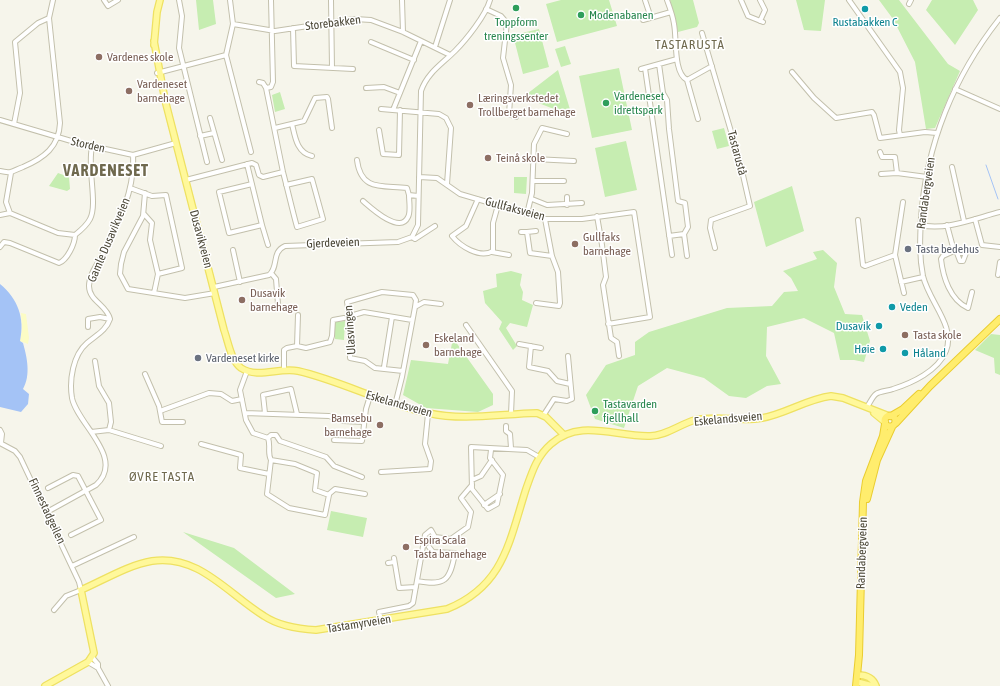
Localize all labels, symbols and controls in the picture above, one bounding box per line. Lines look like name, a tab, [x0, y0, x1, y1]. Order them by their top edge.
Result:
marker: Toppform treningssenter	[511, 3, 521, 13]
marker: Rustabakken C	[860, 4, 870, 14]
place label: Modenabanen	[589, 8, 654, 22]
marker: Modenabanen	[576, 10, 586, 20]
street label: Storebakken	[304, 12, 362, 34]
place label: Toppform treningssenter	[484, 15, 548, 43]
place label: Rustabakken C	[833, 15, 897, 29]
district label: TASTARUSTÅ	[655, 37, 725, 53]
place label: Vardenes skole	[107, 50, 173, 64]
marker: Vardenes skole	[94, 52, 104, 62]
place label: Vardeneset barnehage	[137, 77, 187, 105]
marker: Vardeneset barnehage	[124, 86, 134, 96]
place label: Vardeneset idrettspark	[614, 89, 664, 117]
place label: Læringsverkstedet Trollberget barnehage	[478, 91, 576, 119]
marker: Vardeneset idrettspark	[601, 98, 611, 108]
marker: Læringsverkstedet Trollberget barnehage	[465, 100, 475, 110]
street label: Tastarustå	[724, 129, 750, 177]
street label: Storden	[70, 134, 106, 156]
place label: Teinå skole	[496, 151, 545, 165]
marker: Teinå skole	[483, 153, 493, 163]
street label: Randabergveien	[914, 156, 938, 230]
district label: VARDENESET	[63, 161, 149, 181]
street label: Gullfaksveien	[484, 194, 546, 224]
street label: Gamle Dusavikveien	[85, 196, 133, 284]
street label: Dusavikveien	[186, 208, 216, 270]
place label: Gullfaks barnehage	[583, 230, 631, 258]
street label: Gjerdeveien	[306, 235, 360, 251]
marker: Gullfaks barnehage	[570, 239, 580, 249]
place label: Tasta bedehus	[916, 242, 979, 256]
marker: Tasta bedehus	[903, 244, 913, 254]
place label: Dusavik barnehage	[250, 286, 298, 314]
marker: Dusavik barnehage	[237, 295, 247, 305]
place label: Veden	[900, 300, 928, 314]
marker: Veden	[887, 302, 897, 312]
street label: Ulasvingen	[341, 305, 359, 355]
place label: Dusavik	[836, 319, 871, 333]
marker: Dusavik	[874, 321, 884, 331]
place label: Tasta skole	[913, 328, 961, 342]
marker: Tasta skole	[900, 330, 910, 340]
place label: Eskeland barnehage	[434, 331, 482, 359]
marker: Eskeland barnehage	[421, 340, 431, 350]
place label: Høie	[854, 342, 875, 356]
marker: Høie	[878, 344, 888, 354]
place label: Håland	[913, 346, 946, 360]
marker: Håland	[900, 348, 910, 358]
place label: Vardeneset kirke	[206, 351, 280, 365]
marker: Vardeneset kirke	[193, 353, 203, 363]
street label: Eskelandsveien	[364, 388, 434, 420]
place label: Tastavarden fjellhall	[603, 397, 657, 425]
marker: Tastavarden fjellhall	[590, 406, 600, 416]
street label: Eskelandsveien	[693, 409, 763, 429]
place label: Bamsebu barnehage	[324, 411, 372, 439]
marker: Bamsebu barnehage	[375, 420, 385, 430]
district label: ØVRE TASTA	[129, 469, 195, 485]
street label: Finnestadgeilen	[25, 476, 69, 546]
street label: Randabergveien	[854, 517, 870, 589]
place label: Espira Scala Tasta barnehage	[414, 533, 487, 561]
marker: Espira Scala Tasta barnehage	[401, 542, 411, 552]
street label: Tastamyrveien	[326, 612, 392, 636]

